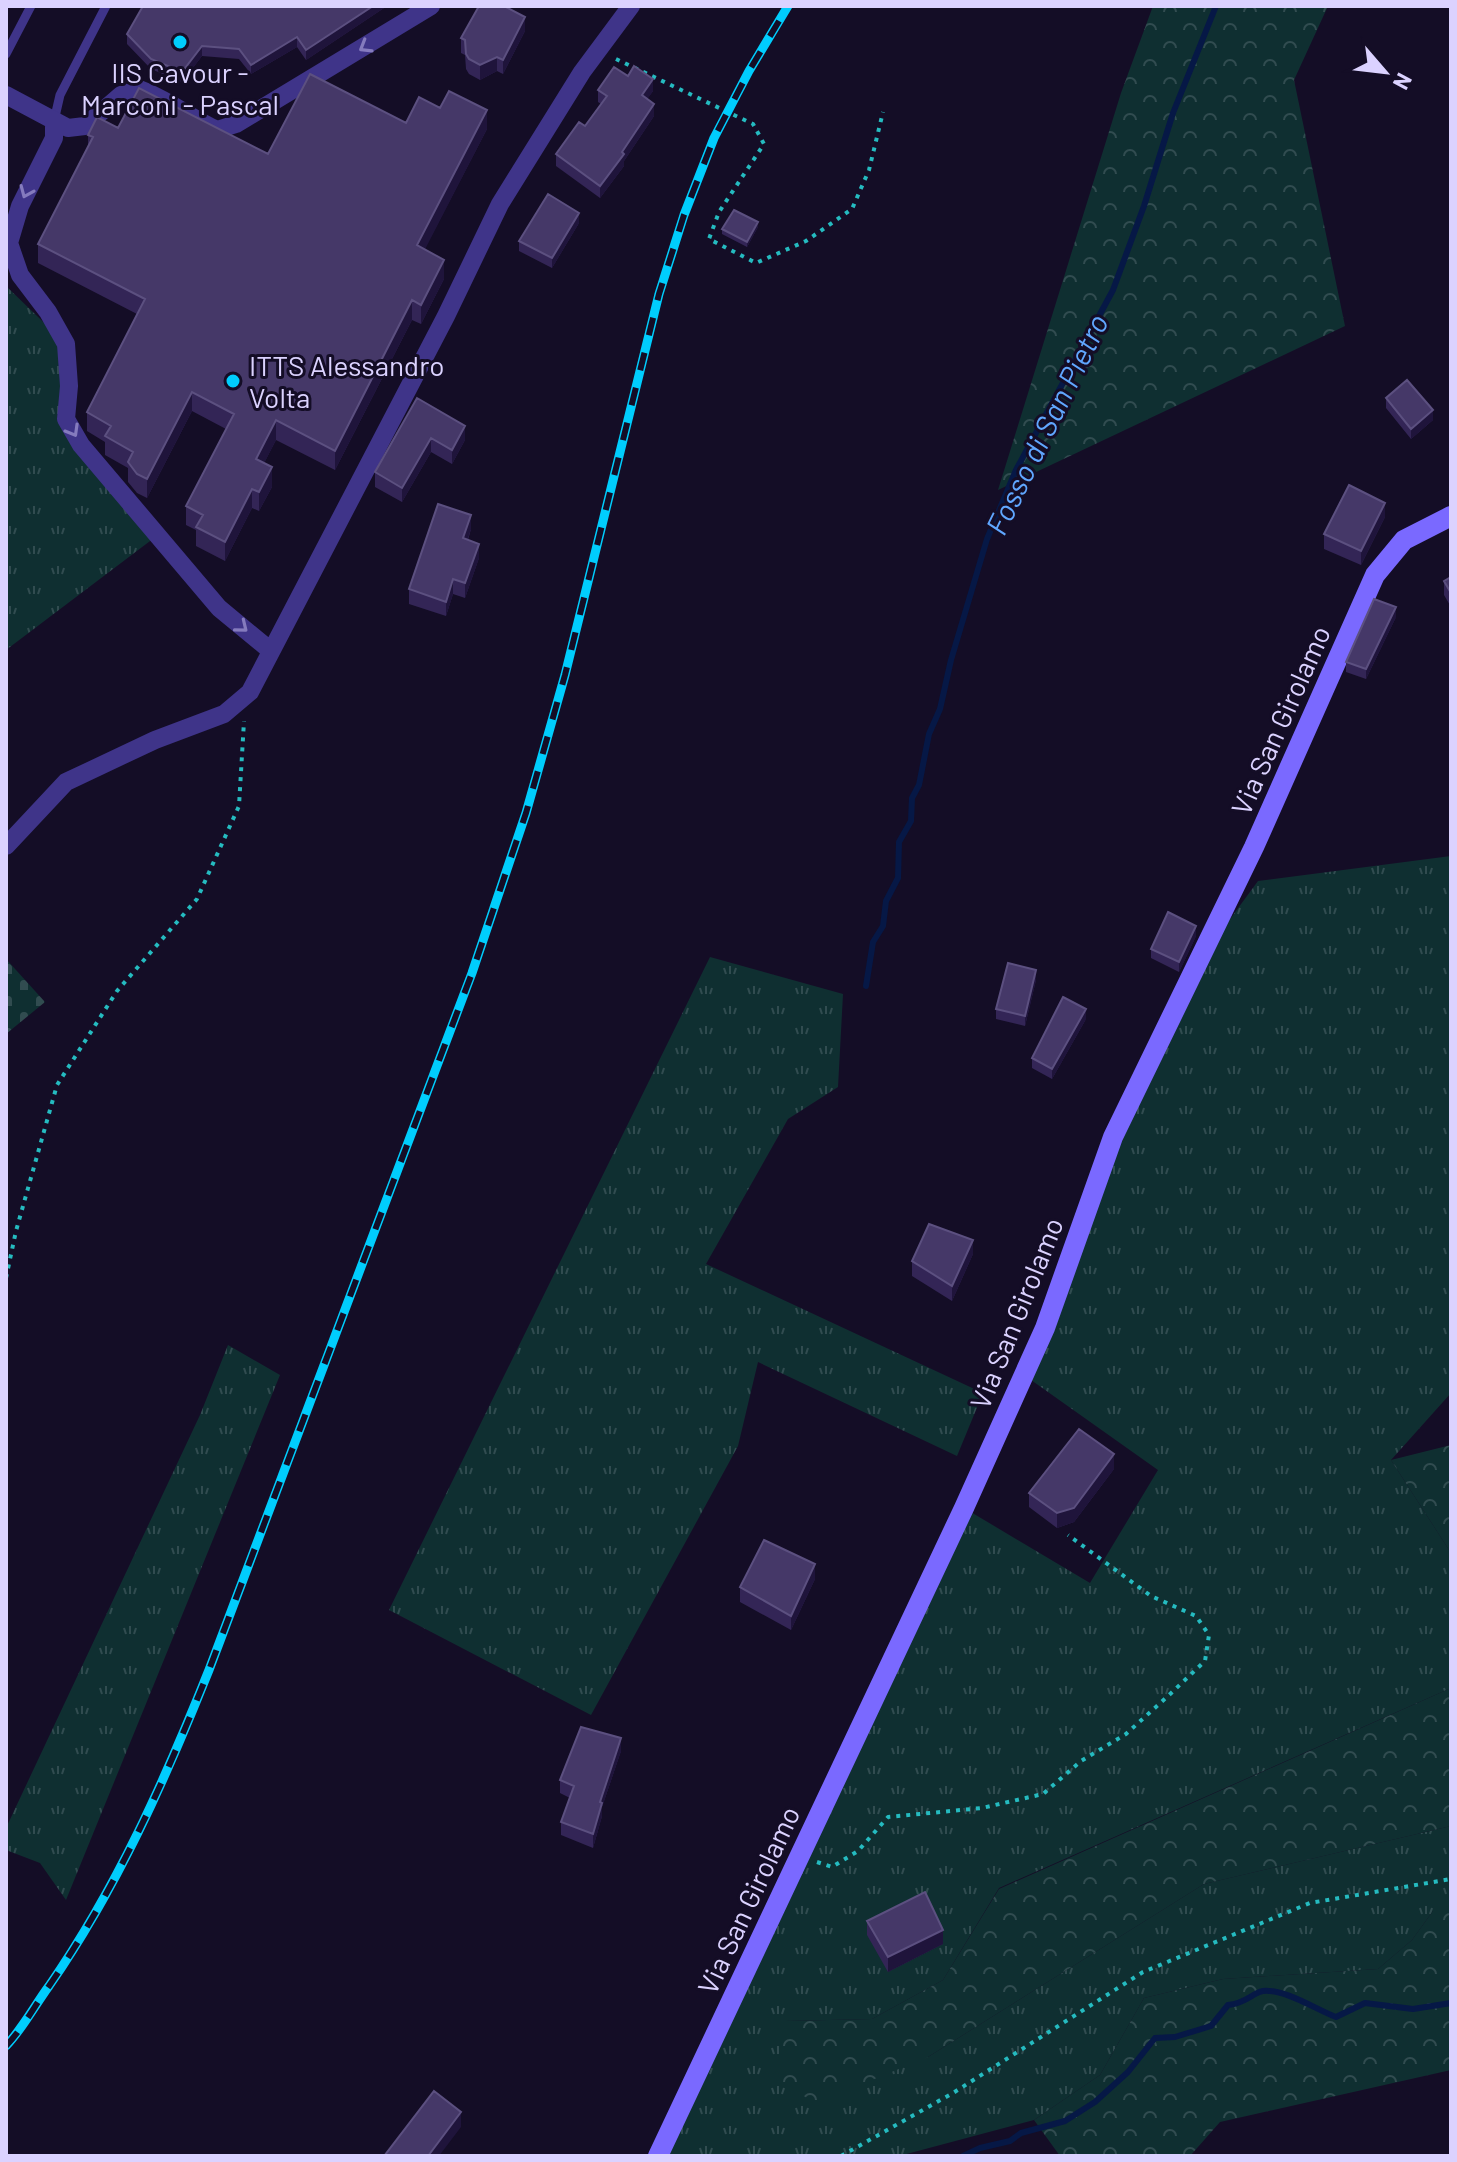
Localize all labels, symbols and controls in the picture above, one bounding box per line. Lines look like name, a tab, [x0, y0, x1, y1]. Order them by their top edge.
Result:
north arrow	[1345, 32, 1425, 112]
marker: IIS Cavour - Marconi - Pascal	[171, 33, 189, 51]
one-way arrow	[359, 37, 374, 53]
place label: IIS Cavour - Marconi - Pascal	[81, 55, 279, 121]
text: N	[1389, 69, 1418, 94]
one-way arrow	[20, 184, 36, 198]
water label: Fosso di San Pietro	[977, 308, 1115, 540]
place label: ITTS Alessandro Volta	[249, 348, 444, 414]
marker: ITTS Alessandro Volta	[224, 372, 242, 390]
one-way arrow	[63, 422, 79, 437]
one-way arrow	[233, 617, 248, 632]
street label: Via San Girolamo	[1223, 620, 1337, 820]
street label: Via San Girolamo	[962, 1212, 1070, 1414]
street label: Via San Girolamo	[690, 1801, 806, 1999]

